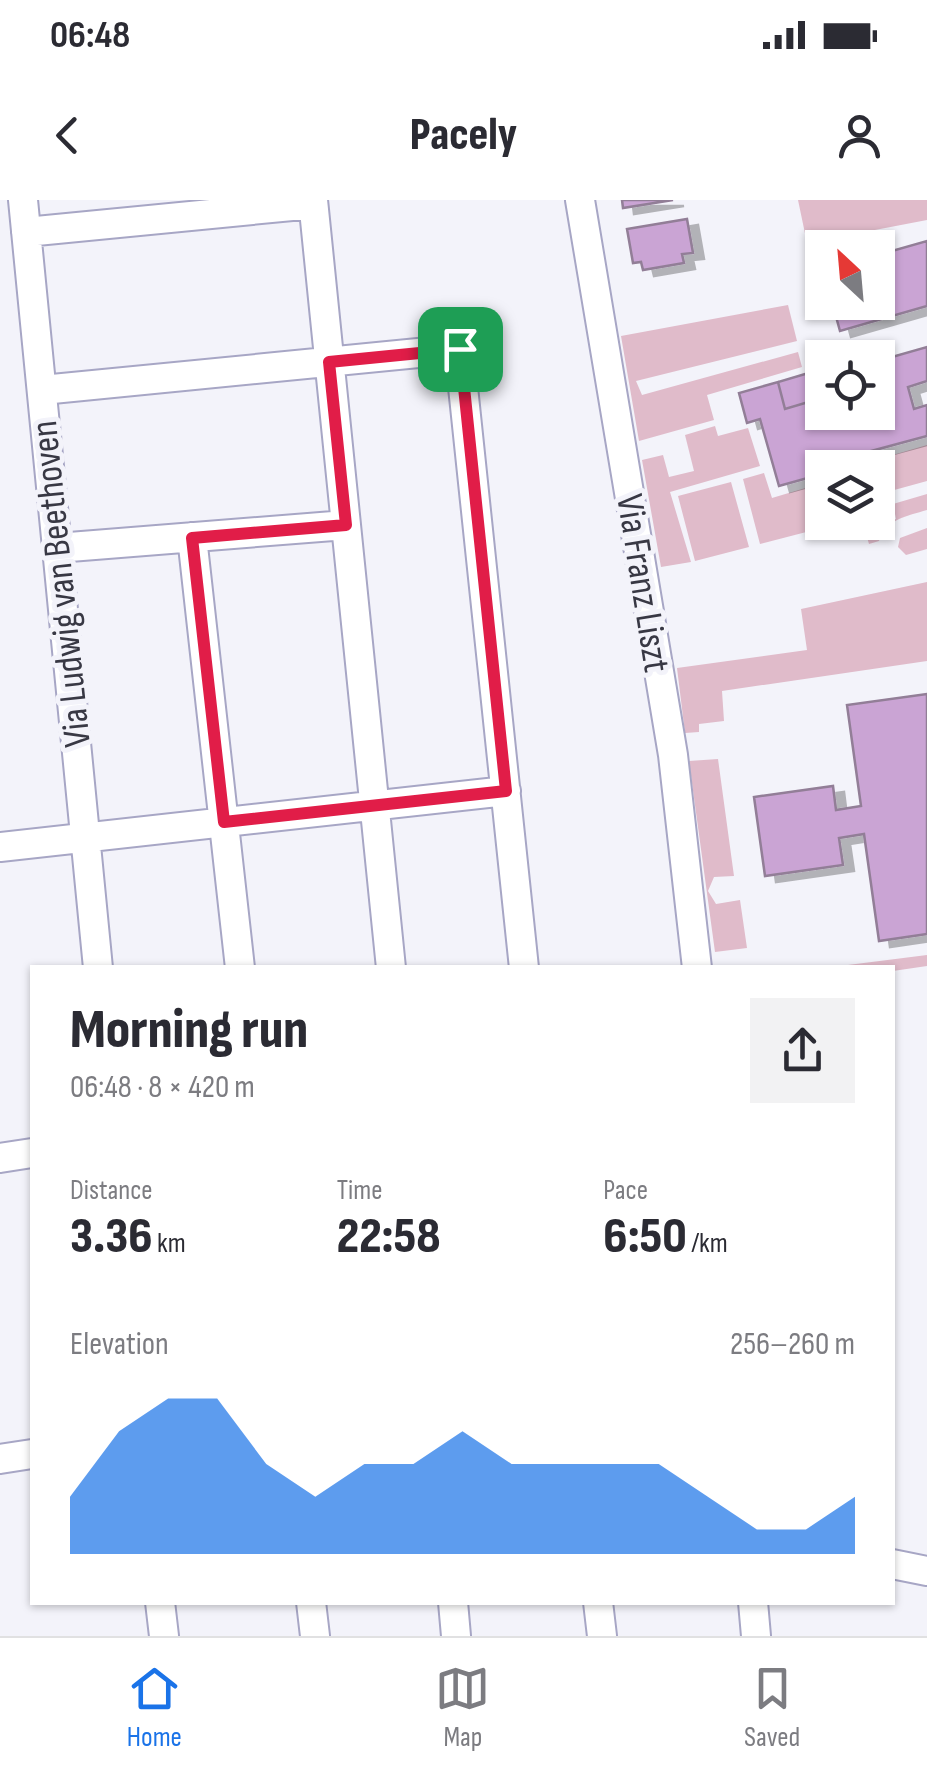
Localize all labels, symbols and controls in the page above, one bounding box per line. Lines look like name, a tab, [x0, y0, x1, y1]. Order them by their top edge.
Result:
text: 06:48	[50, 13, 130, 58]
icon: back	[40, 108, 95, 163]
text: Pacely	[410, 108, 517, 163]
icon: person	[832, 108, 887, 163]
north arrow	[805, 230, 895, 320]
map controls	[805, 230, 895, 540]
pin	[418, 307, 503, 392]
icon: arrive	[433, 322, 488, 377]
button: locate	[805, 340, 895, 430]
street label: Via Ludwig van Beethoven	[22, 418, 101, 749]
button: layers	[805, 450, 895, 540]
street label: Via Franz Liszt	[606, 491, 679, 675]
text: Morning run	[70, 997, 308, 1064]
button: share	[750, 998, 855, 1103]
text: 06:48 · 8 × 420 m	[70, 1068, 255, 1107]
text: Distance	[70, 1174, 153, 1207]
text: Time	[337, 1174, 382, 1207]
text: Pace	[603, 1174, 648, 1207]
text: 3.36	[70, 1207, 153, 1267]
text: 22:58	[337, 1207, 441, 1267]
text: 6:50	[603, 1207, 687, 1267]
text: km	[153, 1227, 186, 1260]
text: /km	[687, 1227, 728, 1260]
text: Elevation	[70, 1325, 169, 1364]
text: 256–260 m	[730, 1325, 855, 1364]
tab: Home	[127, 1661, 182, 1754]
tab: Map	[435, 1661, 490, 1754]
tab: Saved	[744, 1661, 800, 1754]

